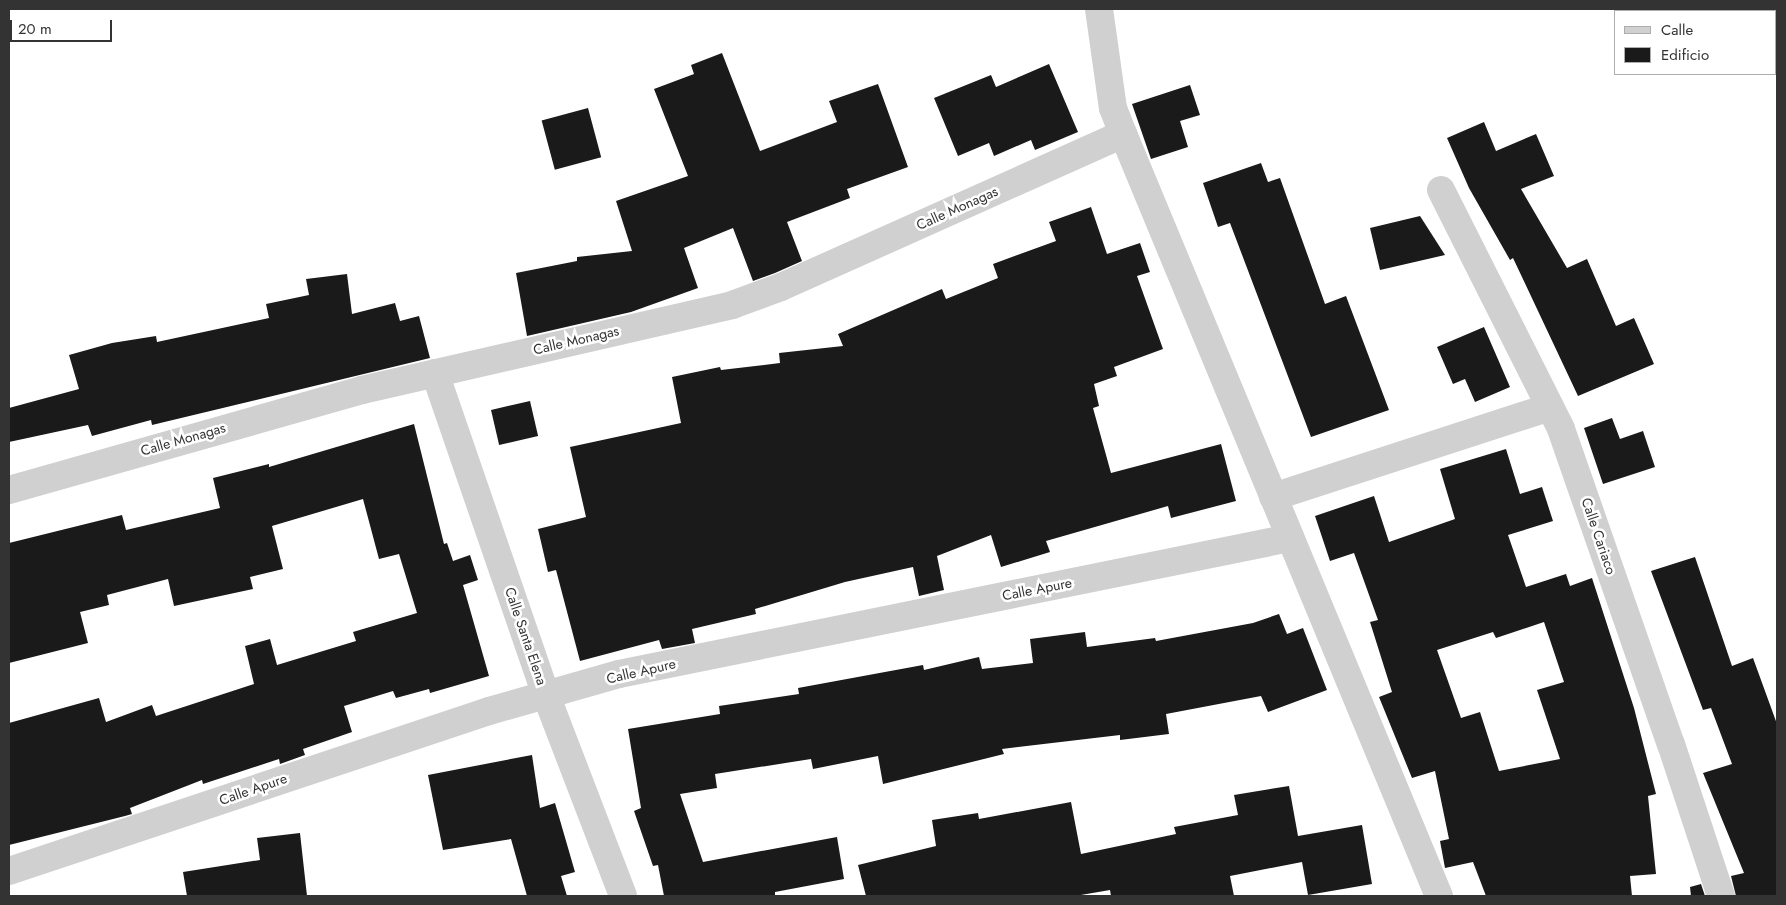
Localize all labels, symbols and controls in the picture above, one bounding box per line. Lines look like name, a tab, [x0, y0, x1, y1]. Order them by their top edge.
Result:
scale bar	[12, 10, 115, 42]
legend	[1614, 10, 1776, 75]
text: 20 m	[18, 18, 52, 40]
text: Calle	[1661, 19, 1693, 41]
text: Edificio	[1661, 44, 1709, 66]
street label: Calle Monagas	[914, 183, 1000, 233]
street label: Calle Monagas	[531, 322, 621, 358]
street label: Calle Monagas	[139, 419, 227, 459]
street label: Calle Cariaco	[1578, 495, 1620, 577]
street label: Calle Apure	[1001, 574, 1073, 604]
street label: Calle Santa Elena	[501, 585, 551, 687]
street label: Calle Apure	[605, 655, 677, 687]
street label: Calle Apure	[217, 770, 289, 808]

